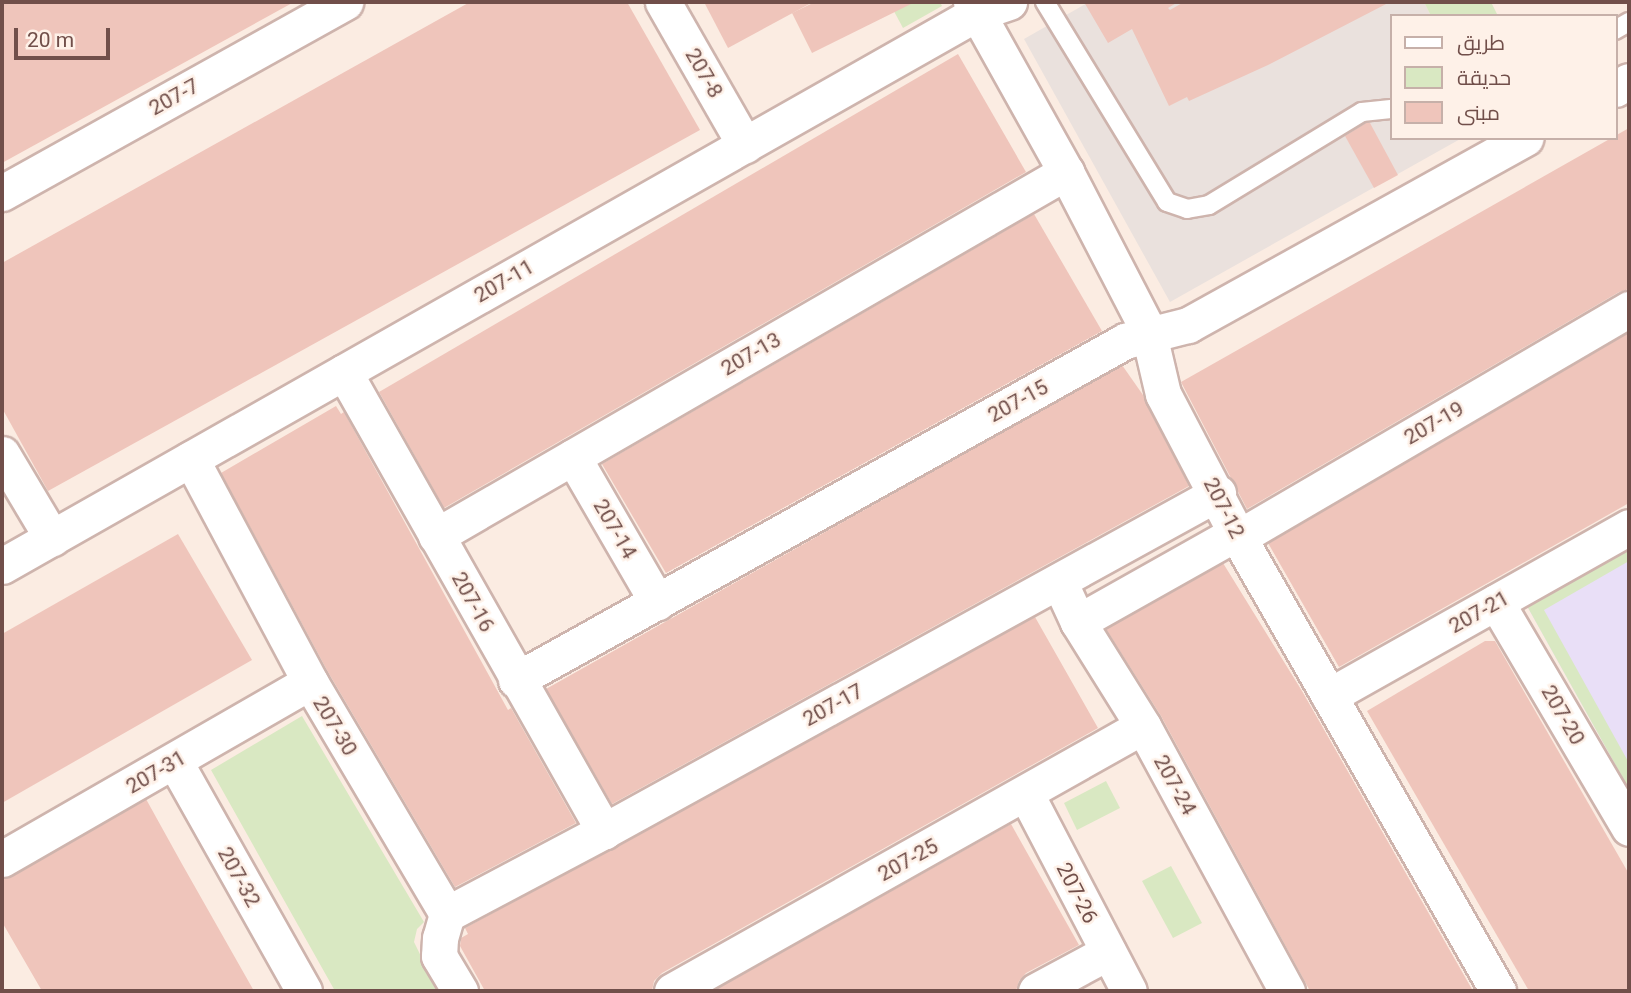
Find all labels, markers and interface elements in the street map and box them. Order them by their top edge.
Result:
scale bar [18,14,114,58]
legend [1390,14,1617,140]
text: 20 m [27,28,74,52]
text: طريق [1457,31,1505,55]
street label: 207-8 [680,44,728,102]
text: حديقة [1457,66,1511,90]
street label: 207-7 [145,73,203,121]
text: مبنى [1457,101,1500,125]
street label: 207-11 [470,254,538,308]
street label: 207-13 [717,327,785,381]
street label: 207-15 [984,374,1052,428]
street label: 207-19 [1400,396,1468,450]
street label: 207-12 [1198,473,1250,543]
street label: 207-14 [588,495,642,563]
street label: 207-16 [446,568,500,636]
street label: 207-21 [1445,585,1513,639]
street label: 207-17 [799,678,867,732]
street label: 207-20 [1536,681,1590,749]
street label: 207-30 [308,692,362,760]
street label: 207-31 [122,745,190,799]
street label: 207-24 [1148,751,1202,819]
street label: 207-25 [874,833,942,887]
street label: 207-32 [212,843,266,911]
street label: 207-26 [1051,858,1103,928]

